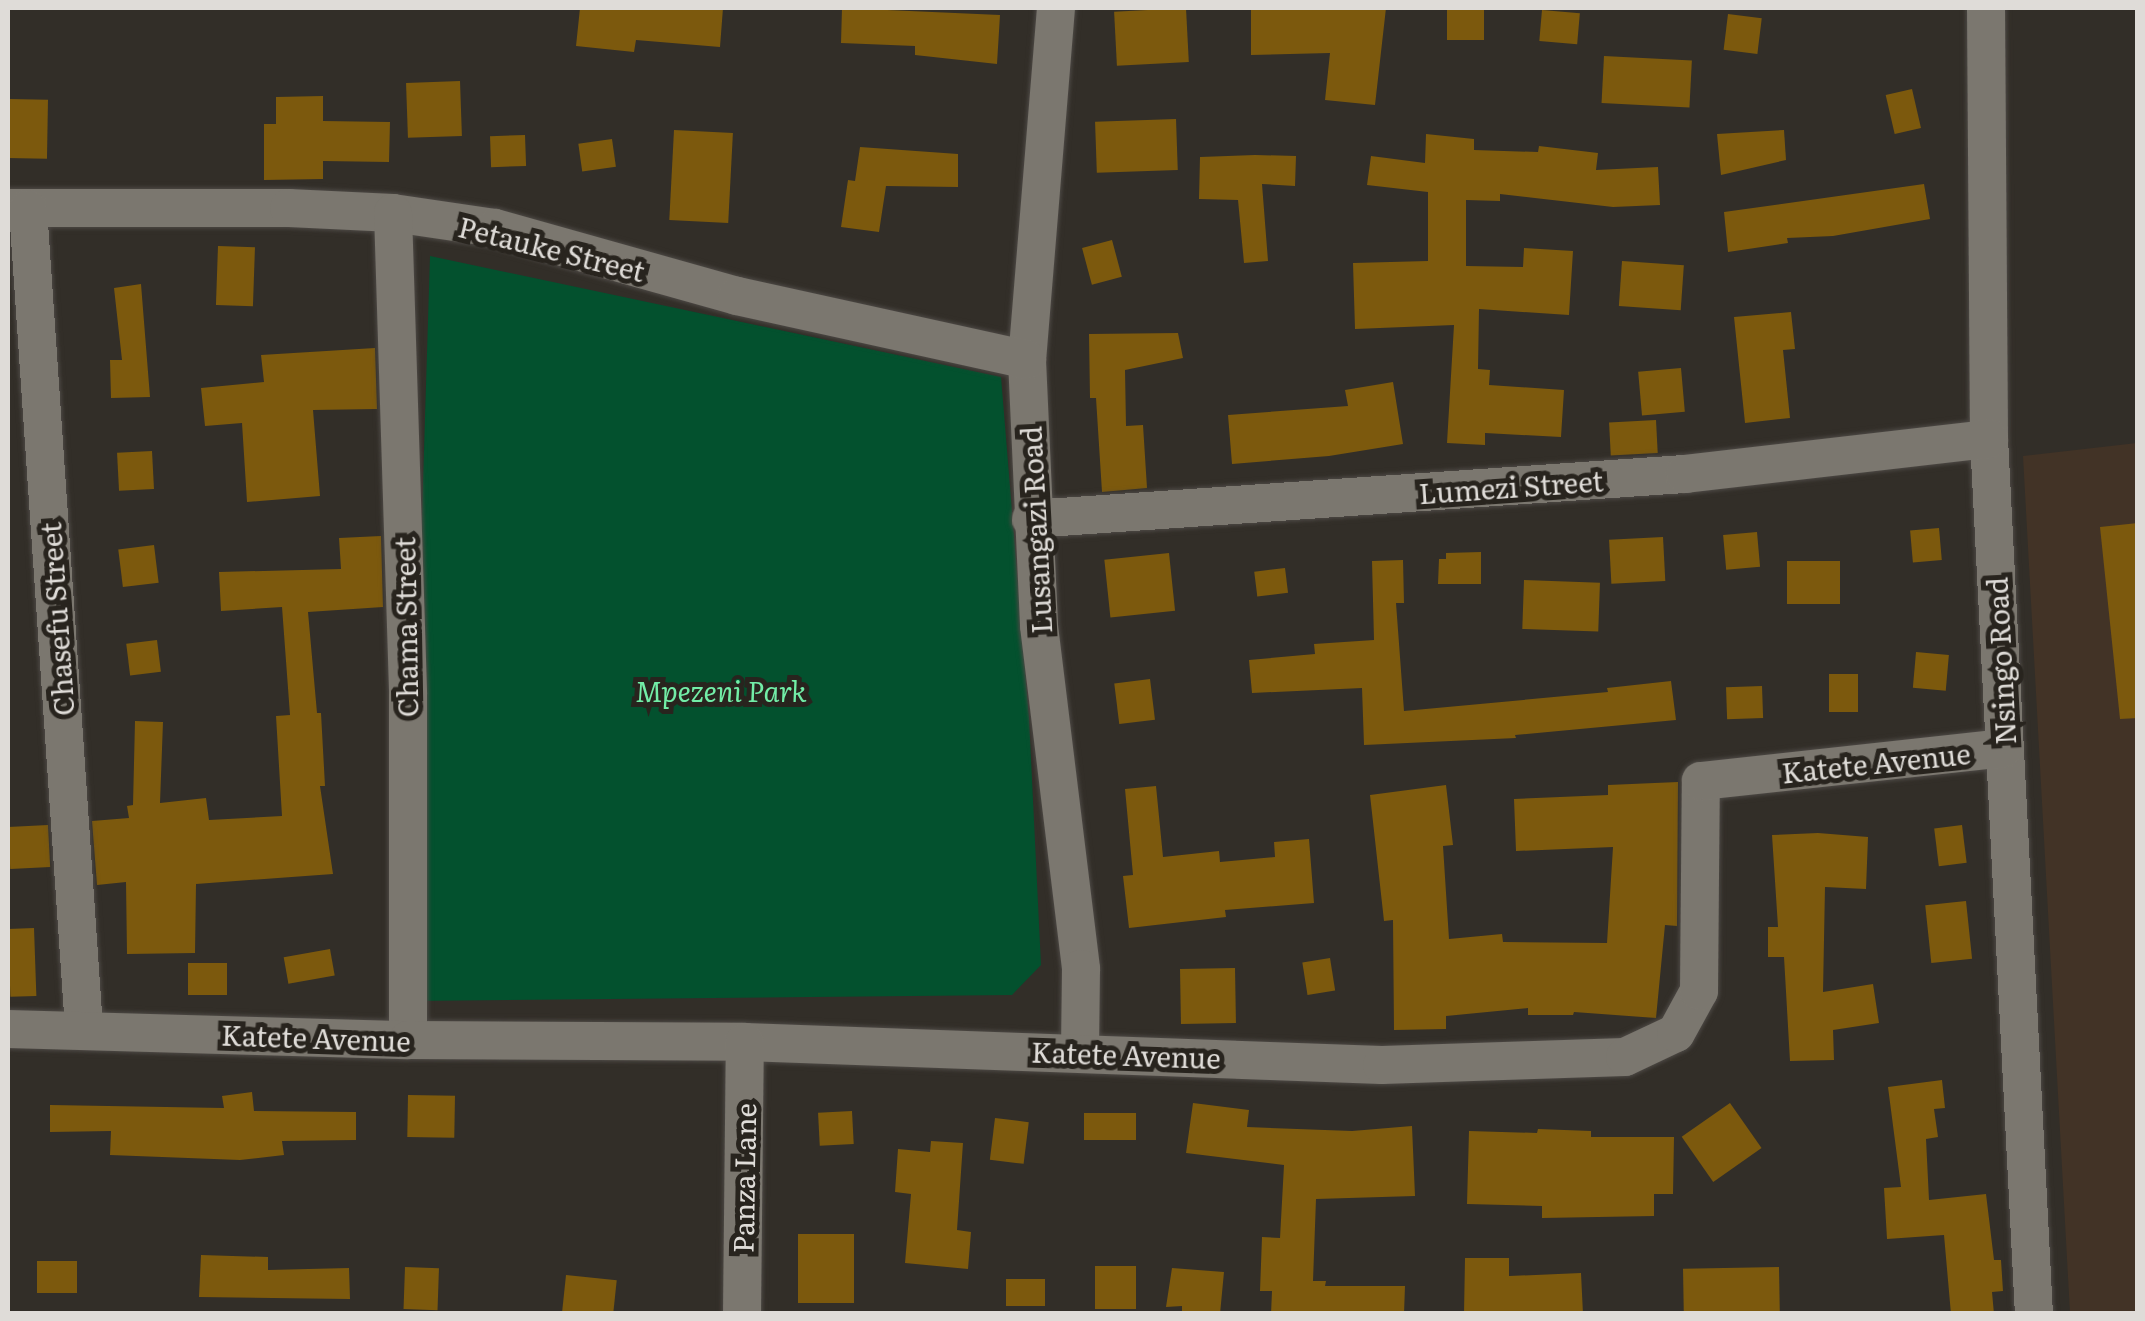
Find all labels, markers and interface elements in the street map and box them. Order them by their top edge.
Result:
street label: Petauke Street [455,209,649,287]
street label: Lusangazi Road [1013,425,1057,635]
street label: Lumezi Street [1418,463,1604,509]
street label: Chasefu Street [32,521,80,717]
street label: Chama Street [387,536,423,718]
street label: Nsingo Road [1979,576,2021,746]
park label: Mpezeni Park [635,673,807,707]
street label: Katete Avenue [1780,735,1972,789]
street label: Katete Avenue [221,1017,411,1057]
street label: Katete Avenue [1031,1034,1221,1074]
street label: Panza Lane [725,1103,761,1253]

